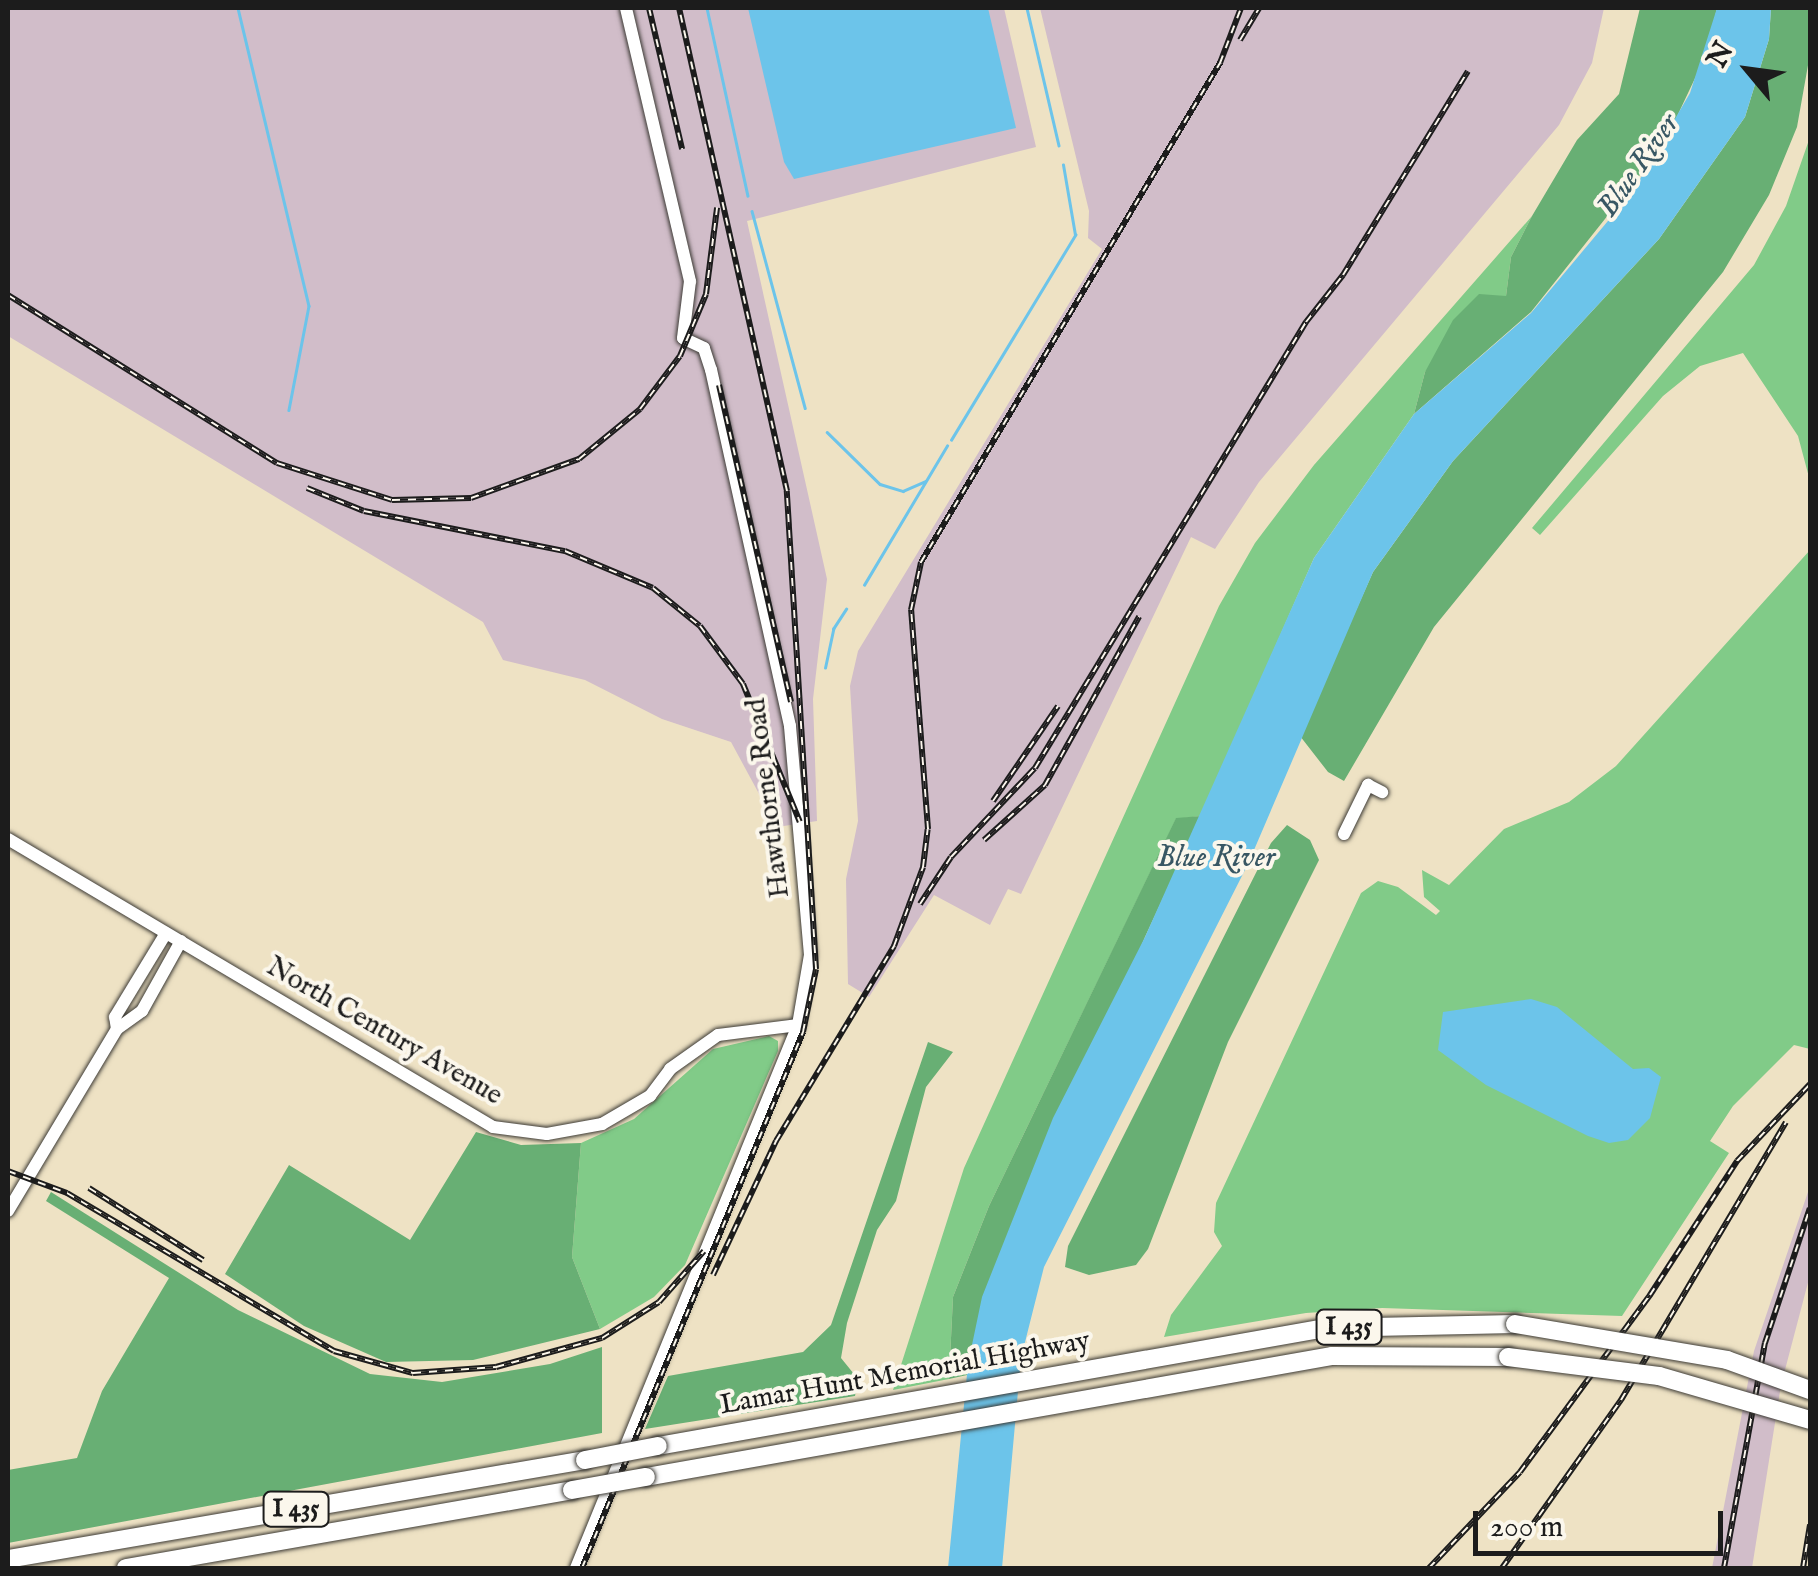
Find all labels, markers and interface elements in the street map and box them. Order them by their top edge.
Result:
north arrow [1698,20,1798,120]
text: N [1700,36,1743,74]
water label: Blue River [1590,107,1688,225]
street label: Hawthorne Road [740,696,798,900]
water label: Blue River [1157,840,1275,876]
street label: North Century Avenue [260,951,508,1113]
road number: I 435 [1314,1307,1384,1347]
street label: Lamar Hunt Memorial Highway [717,1325,1093,1423]
road number: I 435 [261,1489,331,1529]
scale bar [1478,1491,1728,1553]
text: 200 m [1490,1509,1563,1547]

